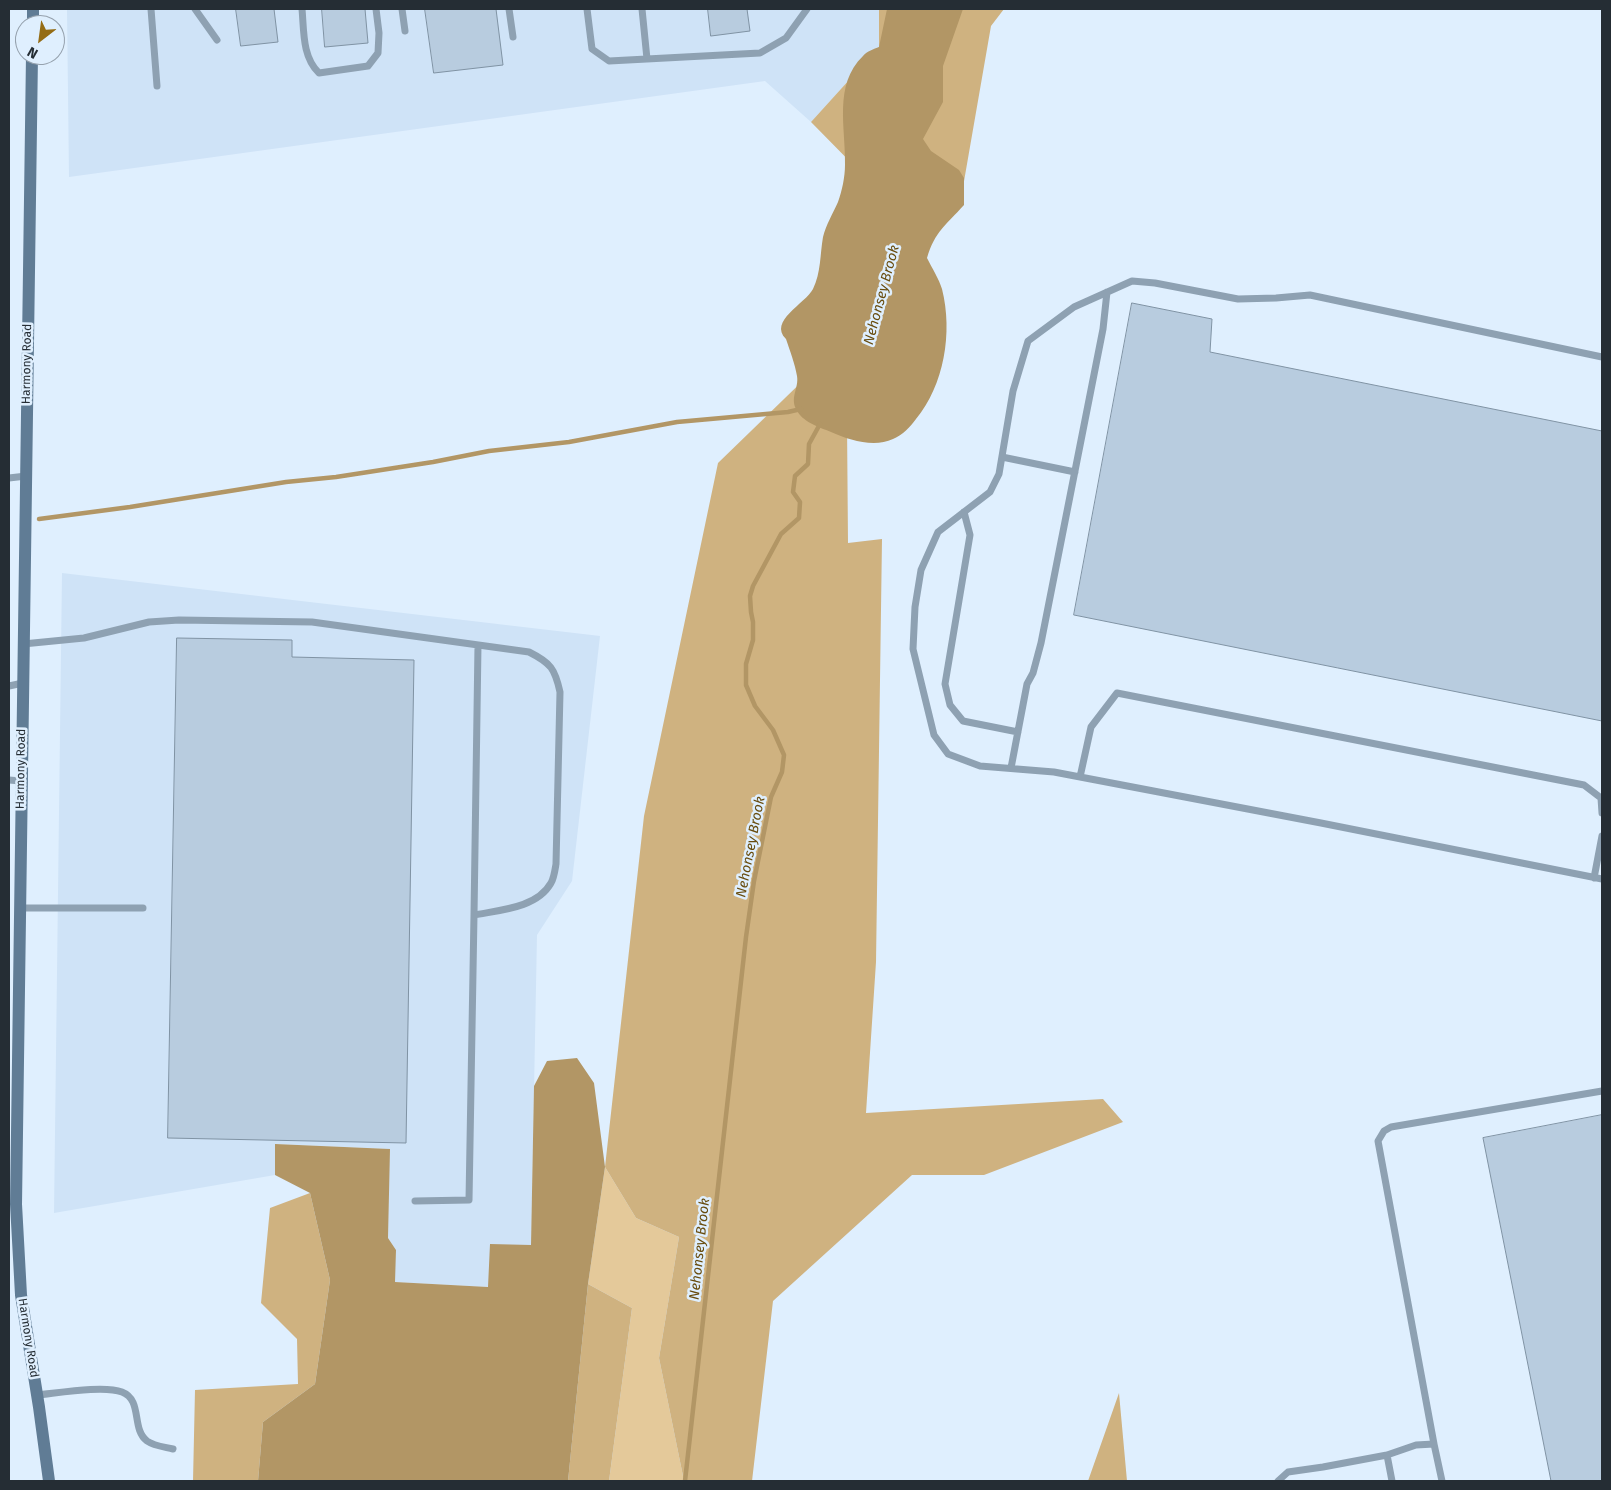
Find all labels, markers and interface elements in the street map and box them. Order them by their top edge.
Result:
north arrow [15,15,65,65]
text: N [24,43,41,62]
water label: Nehonsey Brook [861,243,903,347]
street label: Harmony Road [19,324,35,404]
street label: Harmony Road [13,729,29,809]
water label: Nehonsey Brook [733,795,769,899]
water label: Nehonsey Brook [686,1197,714,1301]
street label: Harmony Road [15,1297,41,1379]

